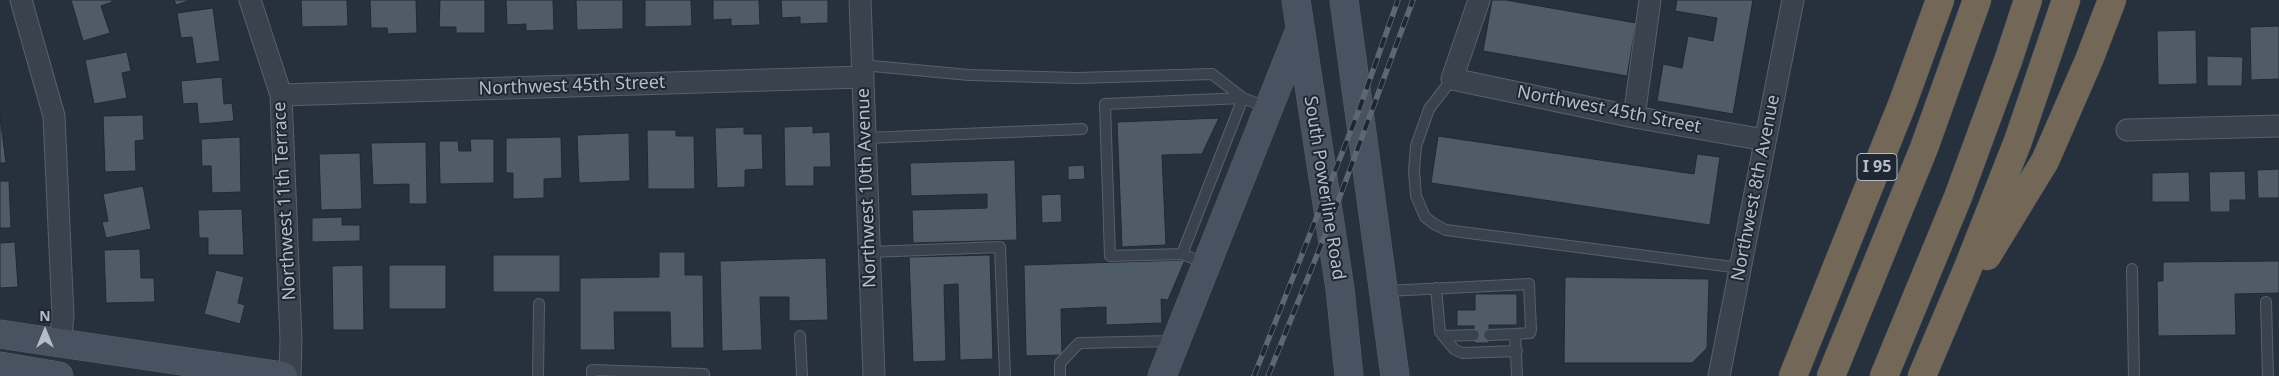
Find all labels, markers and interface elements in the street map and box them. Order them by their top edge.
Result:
street label: Northwest 45th Street [478,72,666,100]
street label: Northwest 45th Street [1515,82,1703,138]
street label: Northwest 10th Avenue [853,88,881,288]
street label: Northwest 8th Avenue [1727,93,1785,283]
street label: South Powerline Road [1299,95,1349,281]
street label: Northwest 11th Terrace [269,101,301,301]
road number: I 95 [1857,154,1897,180]
north arrow [20,306,70,356]
text: N [39,306,51,325]

